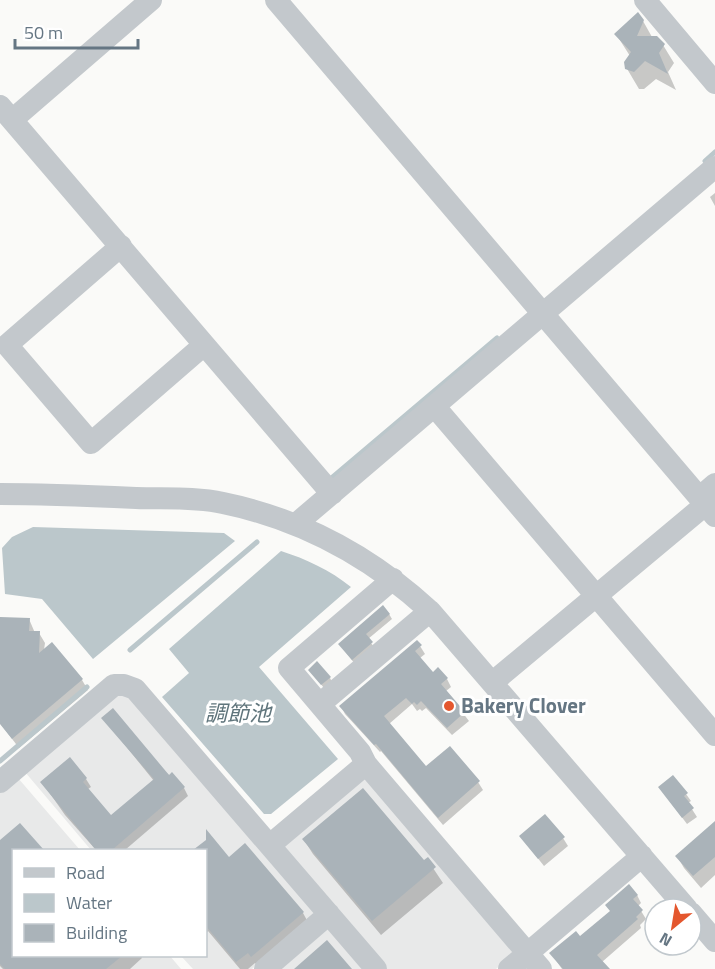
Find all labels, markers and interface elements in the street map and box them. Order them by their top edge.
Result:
scale bar [15,12,138,50]
text: 50 m [24,19,63,46]
place label: Bakery Clover [461,689,586,721]
water label: 調節池 [205,696,273,730]
marker: Bakery Clover [442,699,456,713]
legend [12,849,207,957]
text: Road [66,859,105,886]
text: Water [66,889,112,916]
north arrow [643,897,703,957]
text: Building [66,919,127,946]
text: N [655,927,676,953]

